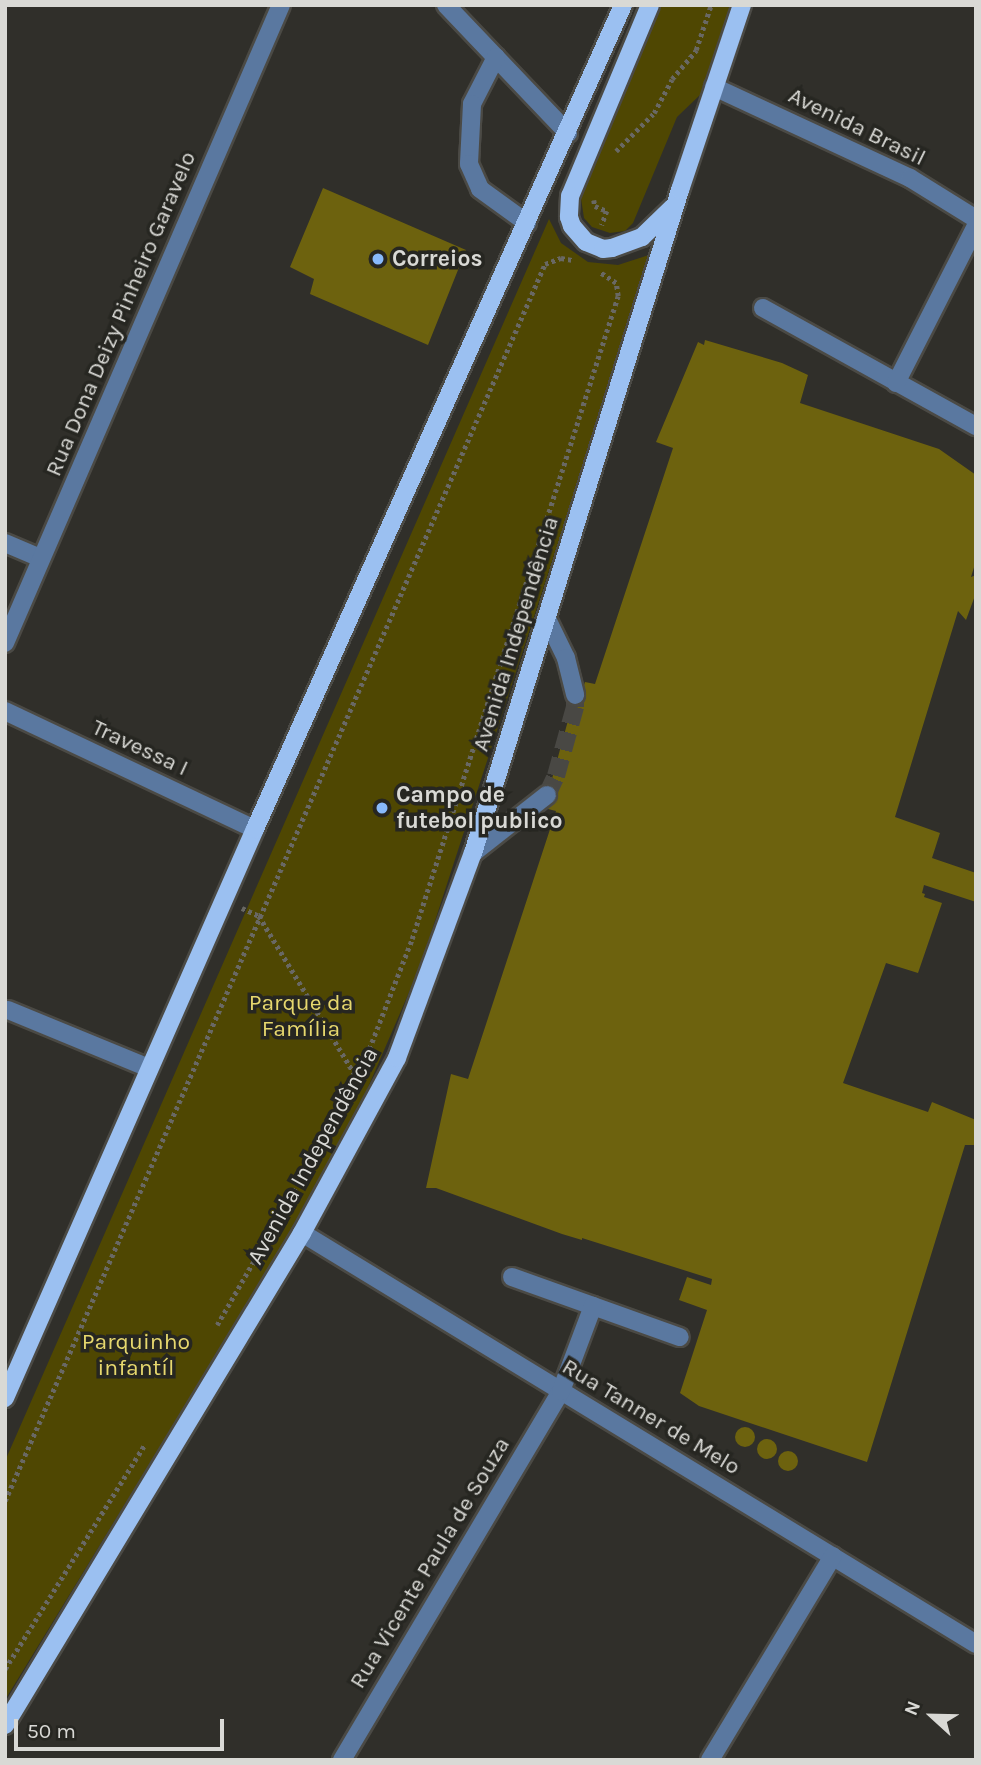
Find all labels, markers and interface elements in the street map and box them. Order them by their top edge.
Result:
street label: Avenida Brasil [784,82,930,172]
street label: Rua Dona Deizy Pinheiro Garavelo [40,148,202,480]
place label: Correios [392,245,483,273]
marker: Correios [370,251,386,267]
street label: Avenida Independência [467,513,565,755]
street label: Travessa I [88,714,192,782]
place label: Campo de futebol publico [396,781,562,835]
marker: Campo de futebol publico [374,800,390,816]
park label: Parque da Família [249,989,353,1043]
street label: Avenida Independência [242,1043,384,1269]
park label: Parquinho infantíl [82,1328,190,1382]
street label: Rua Tanner de Melo [557,1353,745,1481]
street label: Rua Vicente Paula de Souza [344,1432,516,1694]
north arrow [897,1681,967,1751]
text: N [900,1698,925,1719]
scale bar [18,1706,228,1750]
text: 50 m [27,1719,76,1743]

